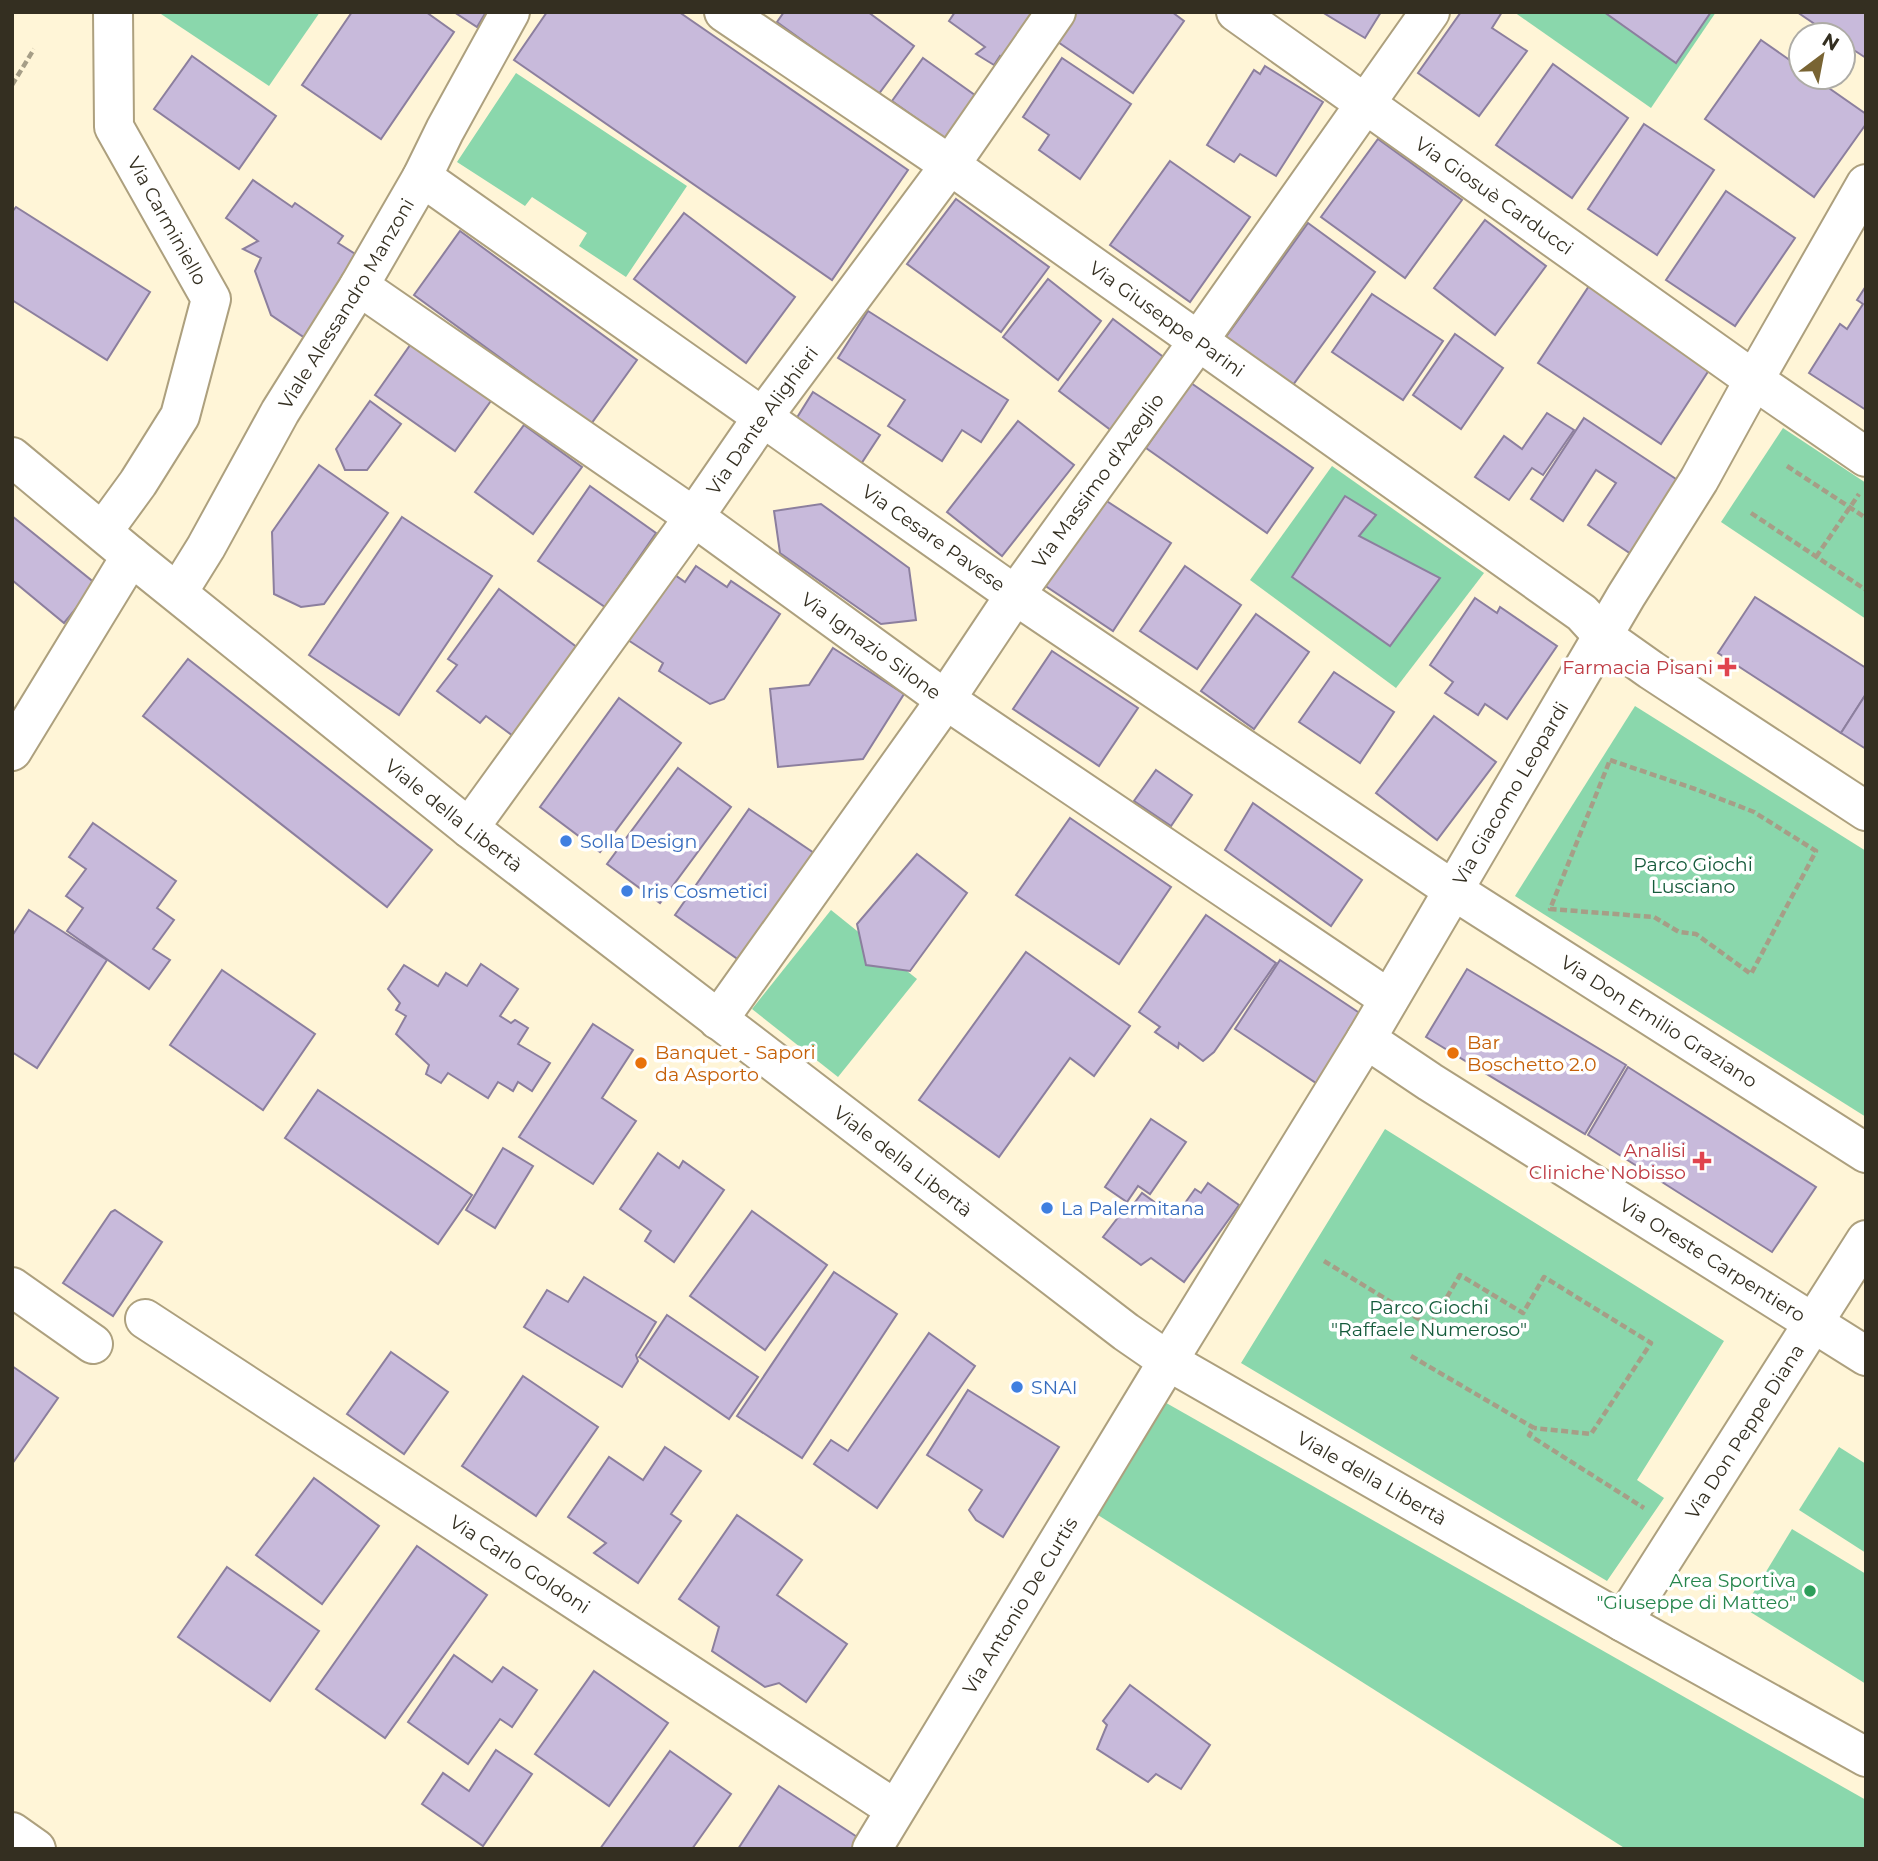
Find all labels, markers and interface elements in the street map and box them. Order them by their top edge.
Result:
north arrow [1787,21,1857,91]
text: N [1818,28,1843,56]
street label: Via Giosuè Carducci [1411,132,1578,260]
street label: Via Carminiello [122,153,212,289]
street label: Viale Alessandro Manzoni [273,194,419,413]
street label: Via Giuseppe Parini [1085,256,1249,382]
street label: Via Dante Alighieri [701,342,823,499]
street label: Via Massimo d'Azeglio [1027,388,1169,572]
street label: Via Cesare Pavese [858,479,1010,596]
street label: Via Ignazio Silone [797,587,946,704]
place label: Farmacia Pisani [1562,656,1713,679]
marker: Farmacia Pisani [1719,659,1735,675]
street label: Via Giacomo Leopardi [1448,697,1573,889]
street label: Viale della Libertà [381,754,527,877]
place label: Solla Design [580,830,697,853]
marker: Solla Design [558,833,574,849]
park label: Parco Giochi Lusciano [1633,853,1753,898]
place label: Iris Cosmetici [641,880,768,903]
marker: Iris Cosmetici [619,883,635,899]
street label: Via Don Emilio Graziano [1557,950,1762,1092]
place label: Bar Boschetto 2.0 [1467,1031,1596,1076]
place label: Banquet - Sapori da Asporto [655,1041,816,1086]
marker: Bar Boschetto 2.0 [1445,1045,1461,1061]
marker: Banquet - Sapori da Asporto [633,1055,649,1071]
street label: Viale della Libertà [829,1101,977,1222]
place label: Analisi Cliniche Nobisso [1529,1139,1686,1184]
marker: Analisi Cliniche Nobisso [1692,1151,1712,1171]
street label: Via Oreste Carpentiero [1616,1193,1810,1327]
place label: La Palermitana [1061,1197,1205,1220]
marker: La Palermitana [1039,1200,1055,1216]
park label: Parco Giochi "Raffaele Numeroso" [1331,1296,1527,1341]
street label: Via Don Peppe Diana [1680,1339,1808,1523]
place label: SNAI [1031,1376,1078,1399]
marker: SNAI [1009,1379,1025,1395]
street label: Viale della Libertà [1293,1426,1451,1530]
street label: Via Carlo Goldoni [446,1510,595,1618]
street label: Via Antonio De Curtis [957,1513,1082,1698]
place label: Area Sportiva "Giuseppe di Matteo" [1596,1569,1796,1614]
marker: Area Sportiva "Giuseppe di Matteo" [1802,1583,1818,1599]

